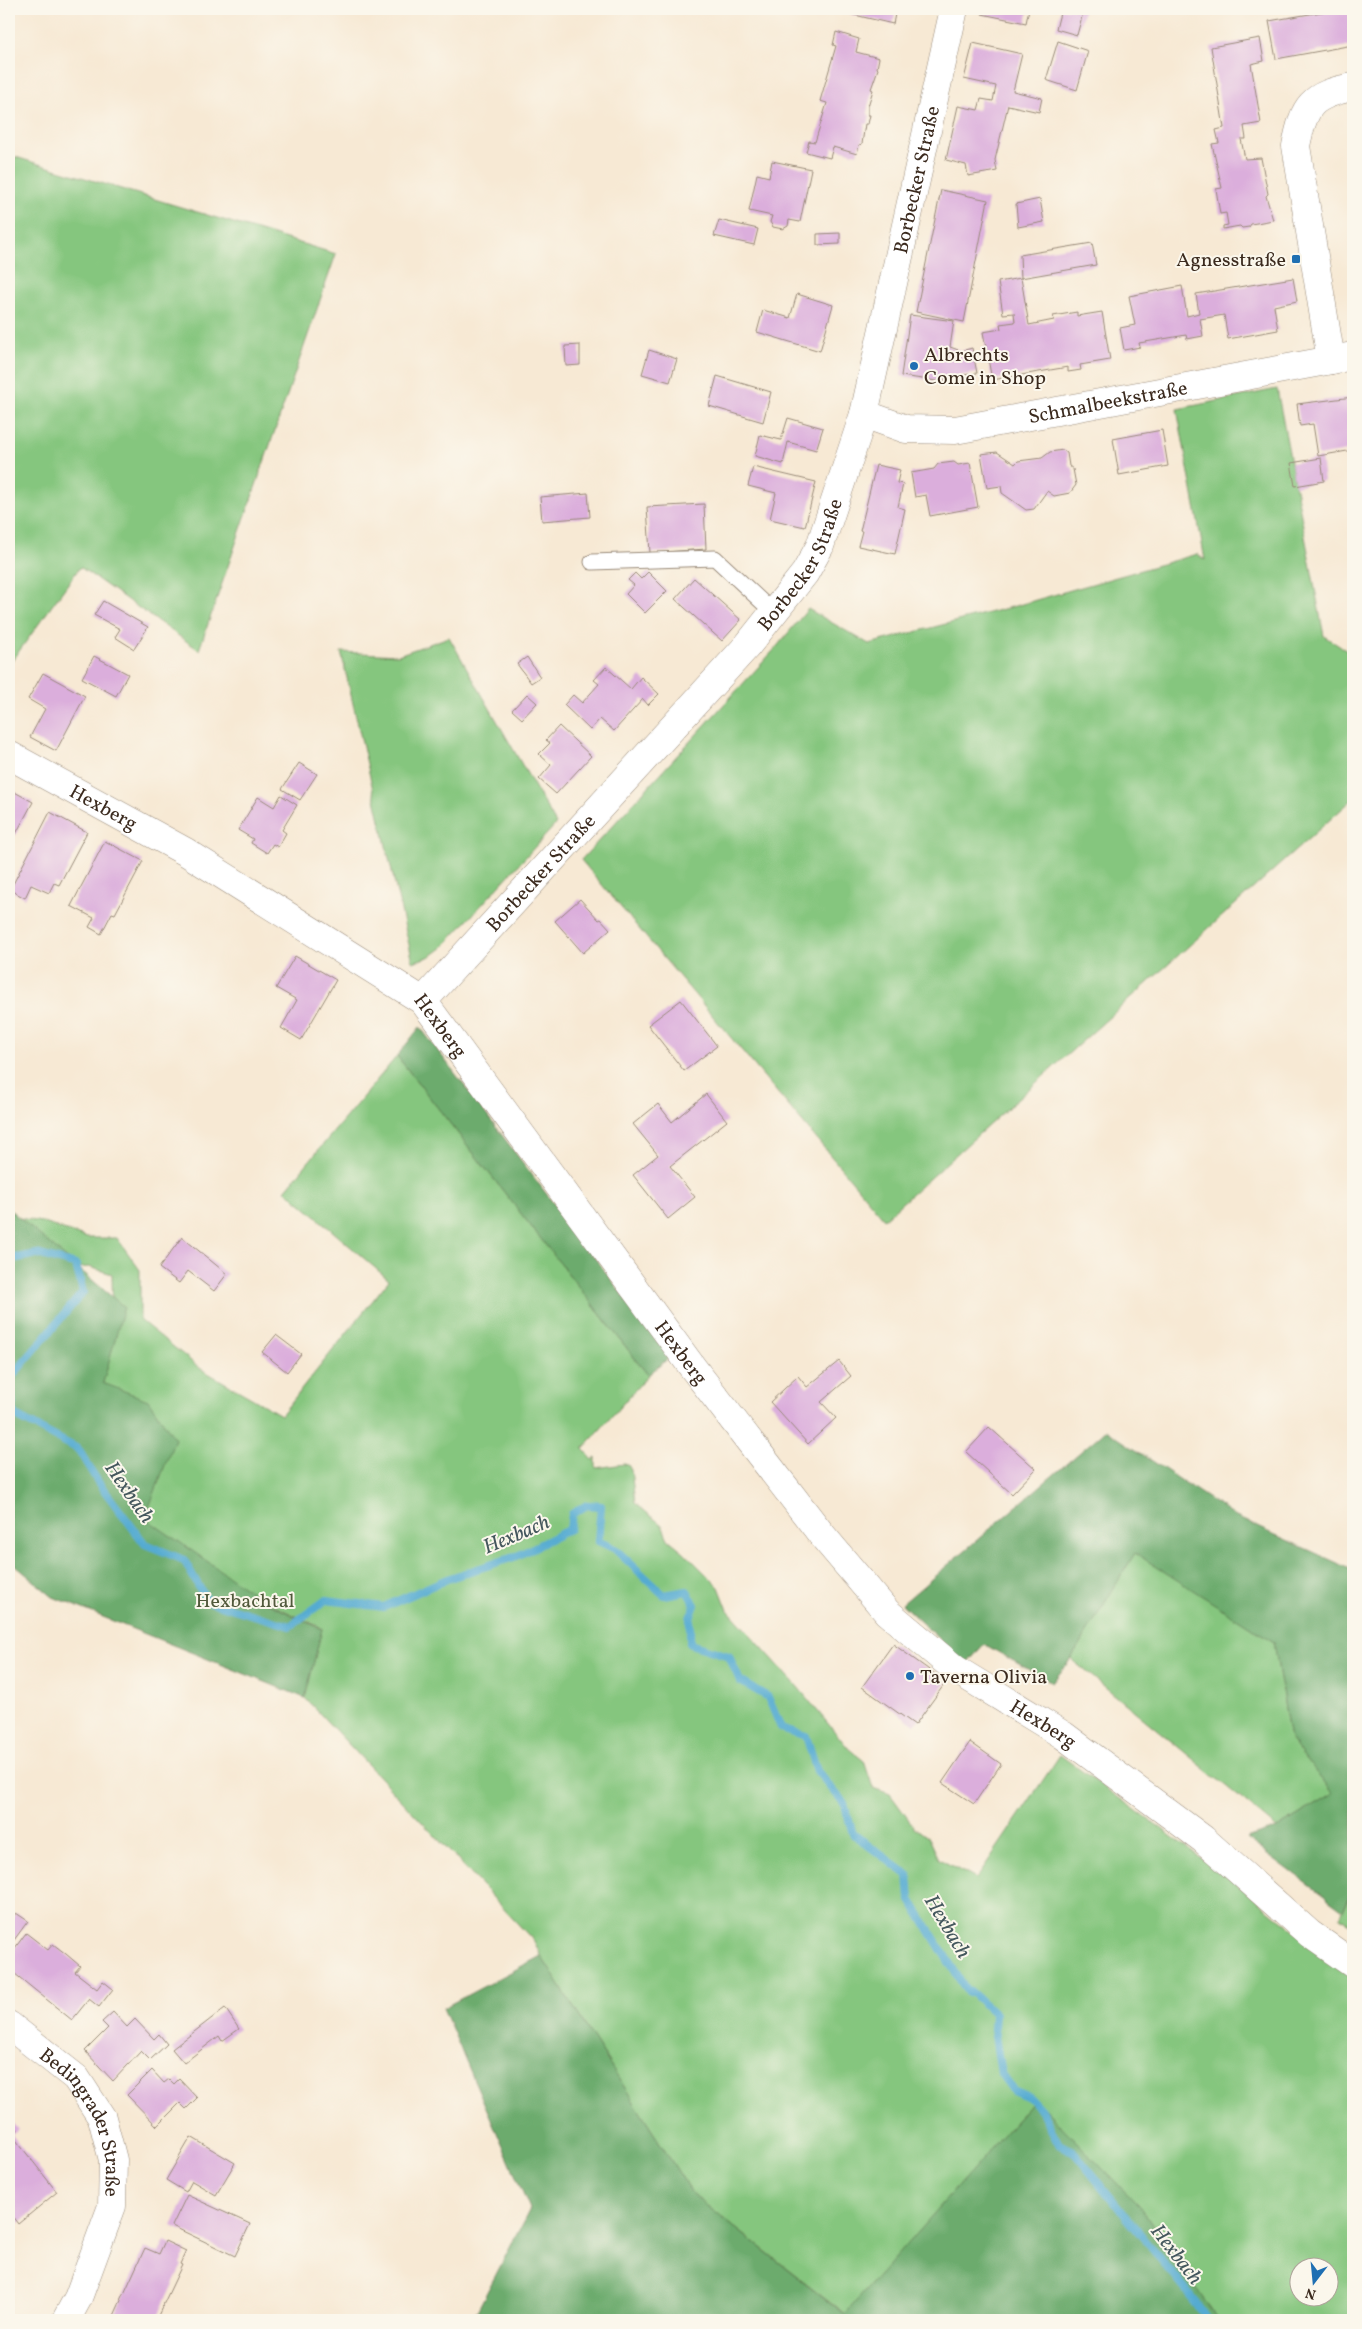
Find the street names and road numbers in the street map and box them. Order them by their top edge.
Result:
street label: Borbecker Straße [888,103,948,257]
street label: Schmalbeekstraße [1026,375,1190,432]
street label: Borbecker Straße [752,495,851,638]
street label: Hexberg [64,779,142,839]
street label: Borbecker Straße [481,809,603,939]
street label: Hexberg [406,988,473,1065]
street label: Hexberg [647,1315,713,1392]
street label: Hexberg [1004,1694,1082,1757]
street label: Bedingrader Straße [32,2042,125,2197]

